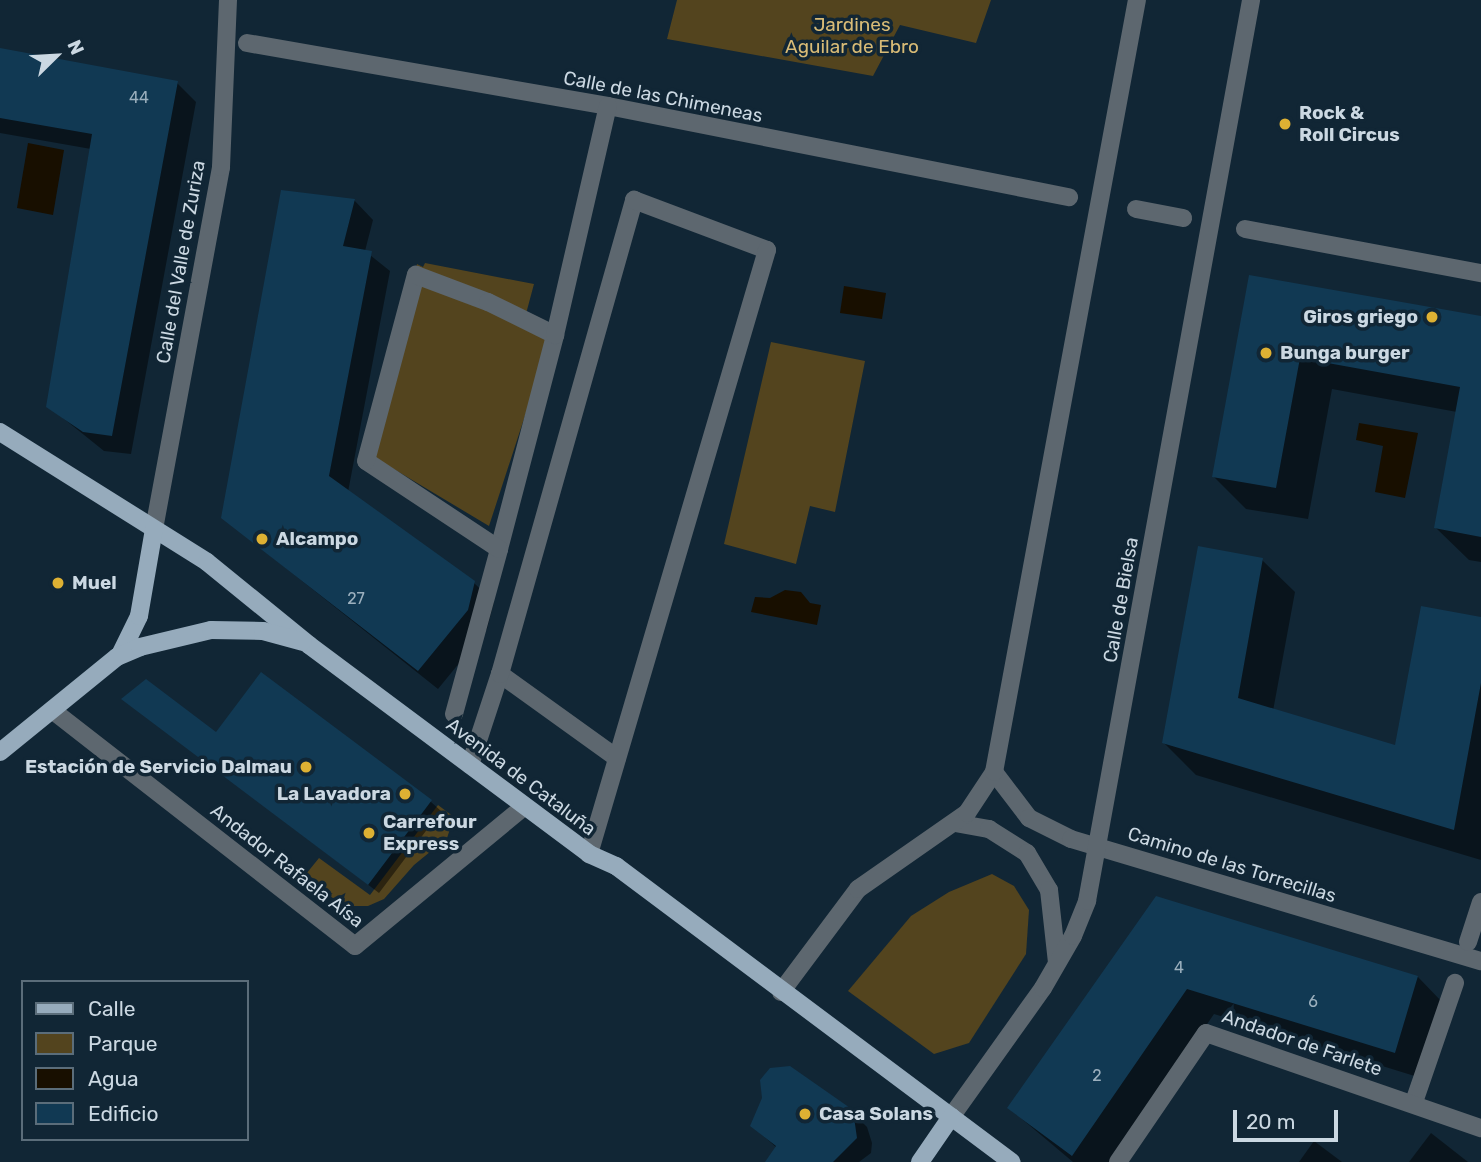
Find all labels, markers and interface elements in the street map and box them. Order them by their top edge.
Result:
park label: Jardines Aguilar de Ebro [785,14,919,58]
north arrow [21,21,91,91]
text: N [62,36,89,58]
street label: Calle de las Chimeneas [561,66,765,128]
house number: 44 [129,88,149,108]
place label: Rock & Roll Circus [1299,102,1400,146]
marker: Rock & Roll Circus [1277,116,1293,132]
street label: Calle del Valle de Zuriza [152,158,210,366]
place label: Giros griego [1303,306,1418,328]
marker: Giros griego [1424,309,1440,325]
place label: Bunga burger [1280,342,1410,364]
marker: Bunga burger [1258,345,1274,361]
place label: Alcampo [276,528,358,550]
marker: Alcampo [254,531,270,547]
street label: Calle de Bielsa [1099,535,1143,665]
place label: Muel [72,572,117,594]
marker: Muel [50,575,66,591]
house number: 27 [347,589,365,609]
street label: Avenida de Cataluña [442,713,600,841]
place label: Estación de Servicio Dalmau [25,756,292,778]
marker: Estación de Servicio Dalmau [298,759,314,775]
place label: La Lavadora [277,783,391,805]
marker: La Lavadora [397,786,413,802]
street label: Andador Rafaela Aísa [206,799,368,933]
place label: Carrefour Express [383,811,477,855]
street label: Camino de las Torrecillas [1125,822,1339,908]
marker: Carrefour Express [361,825,377,841]
house number: 4 [1174,958,1184,978]
legend [21,980,248,1141]
house number: 6 [1308,992,1318,1012]
text: Calle [88,996,136,1021]
street label: Andador de Farlete [1219,1005,1385,1081]
text: Parque [88,1031,158,1056]
text: Agua [88,1066,139,1091]
house number: 2 [1092,1066,1102,1086]
scale bar [1236,1096,1341,1140]
text: Edificio [88,1101,158,1126]
place label: Casa Solans [819,1103,933,1125]
marker: Casa Solans [797,1106,813,1122]
text: 20 m [1246,1109,1295,1134]

